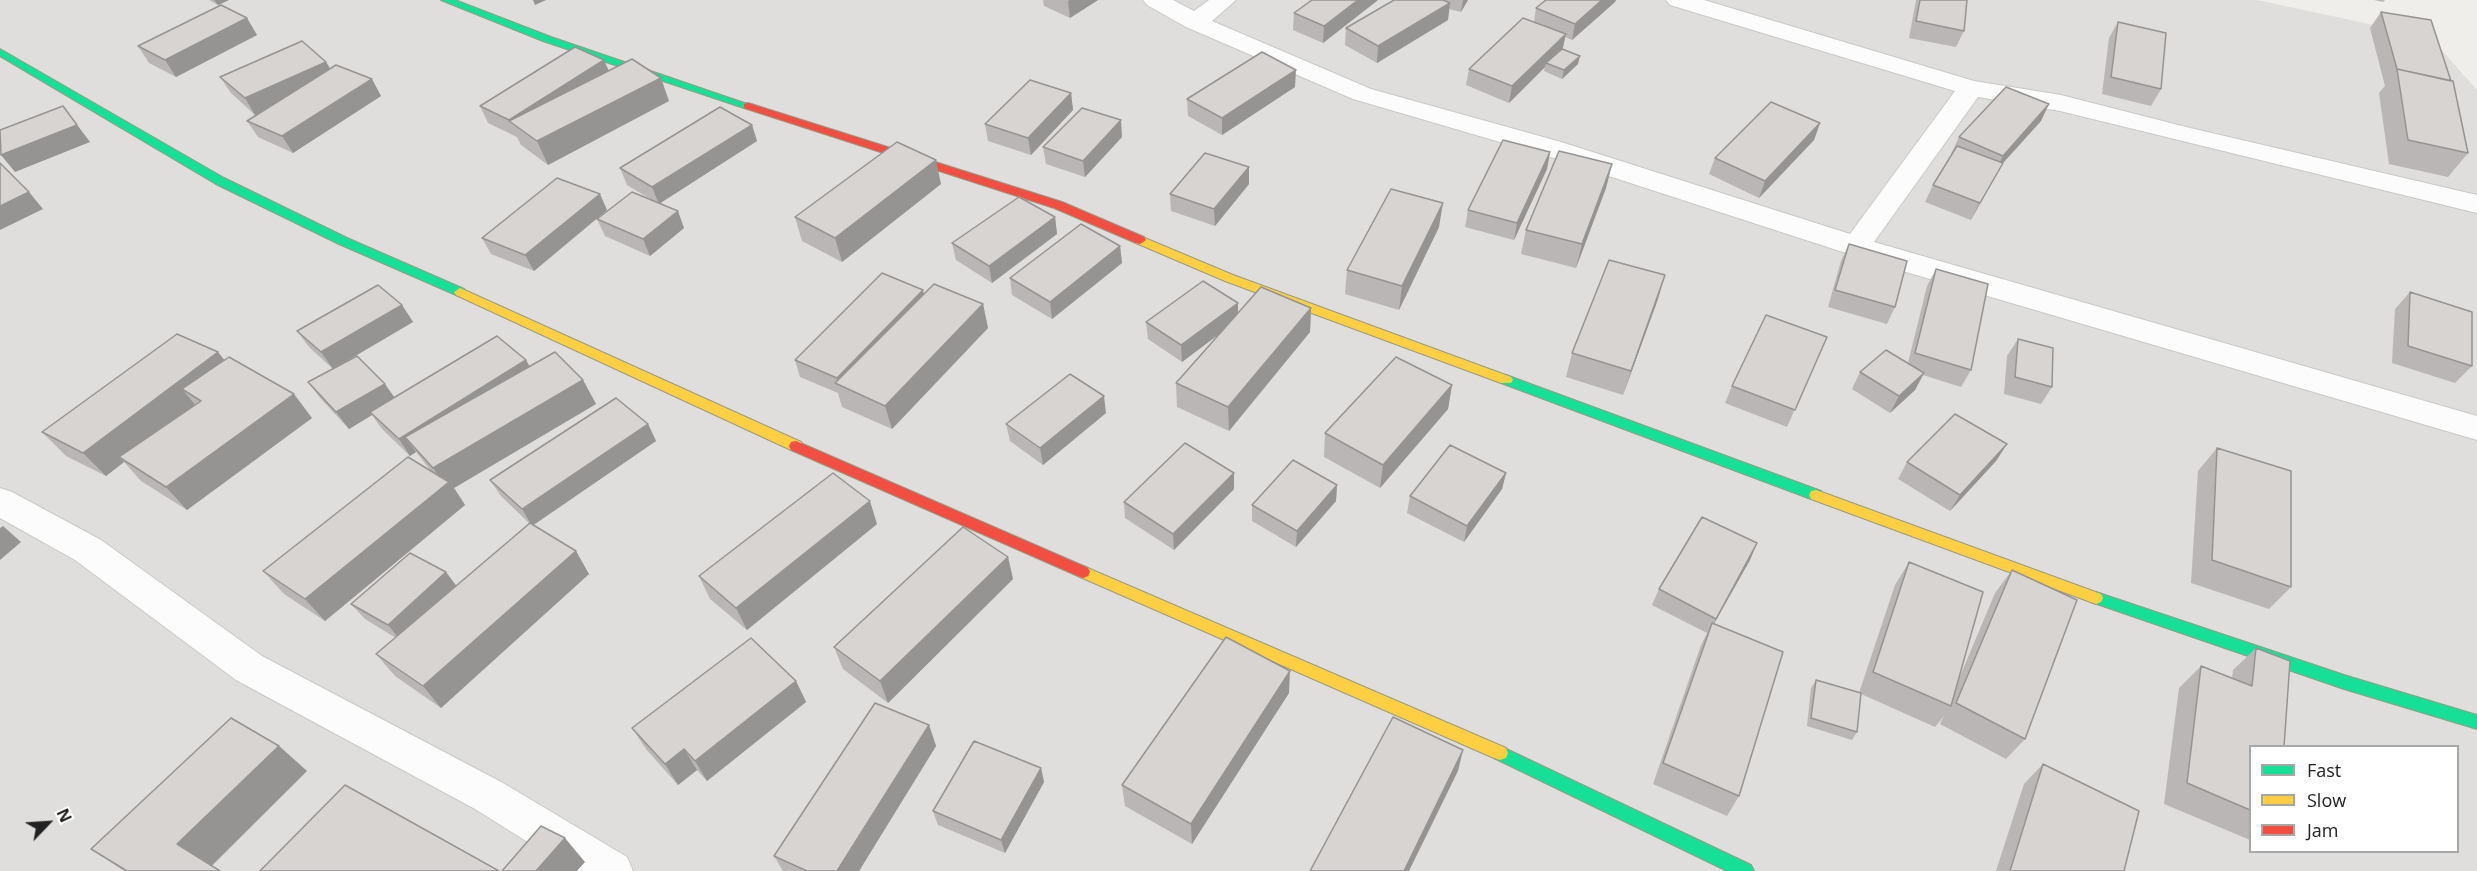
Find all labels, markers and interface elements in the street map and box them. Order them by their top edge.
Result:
legend [2249,745,2459,853]
text: Fast [2307,758,2341,782]
text: Slow [2307,788,2346,812]
north arrow [18,793,78,853]
text: N [52,805,77,826]
text: Jam [2307,818,2339,842]

